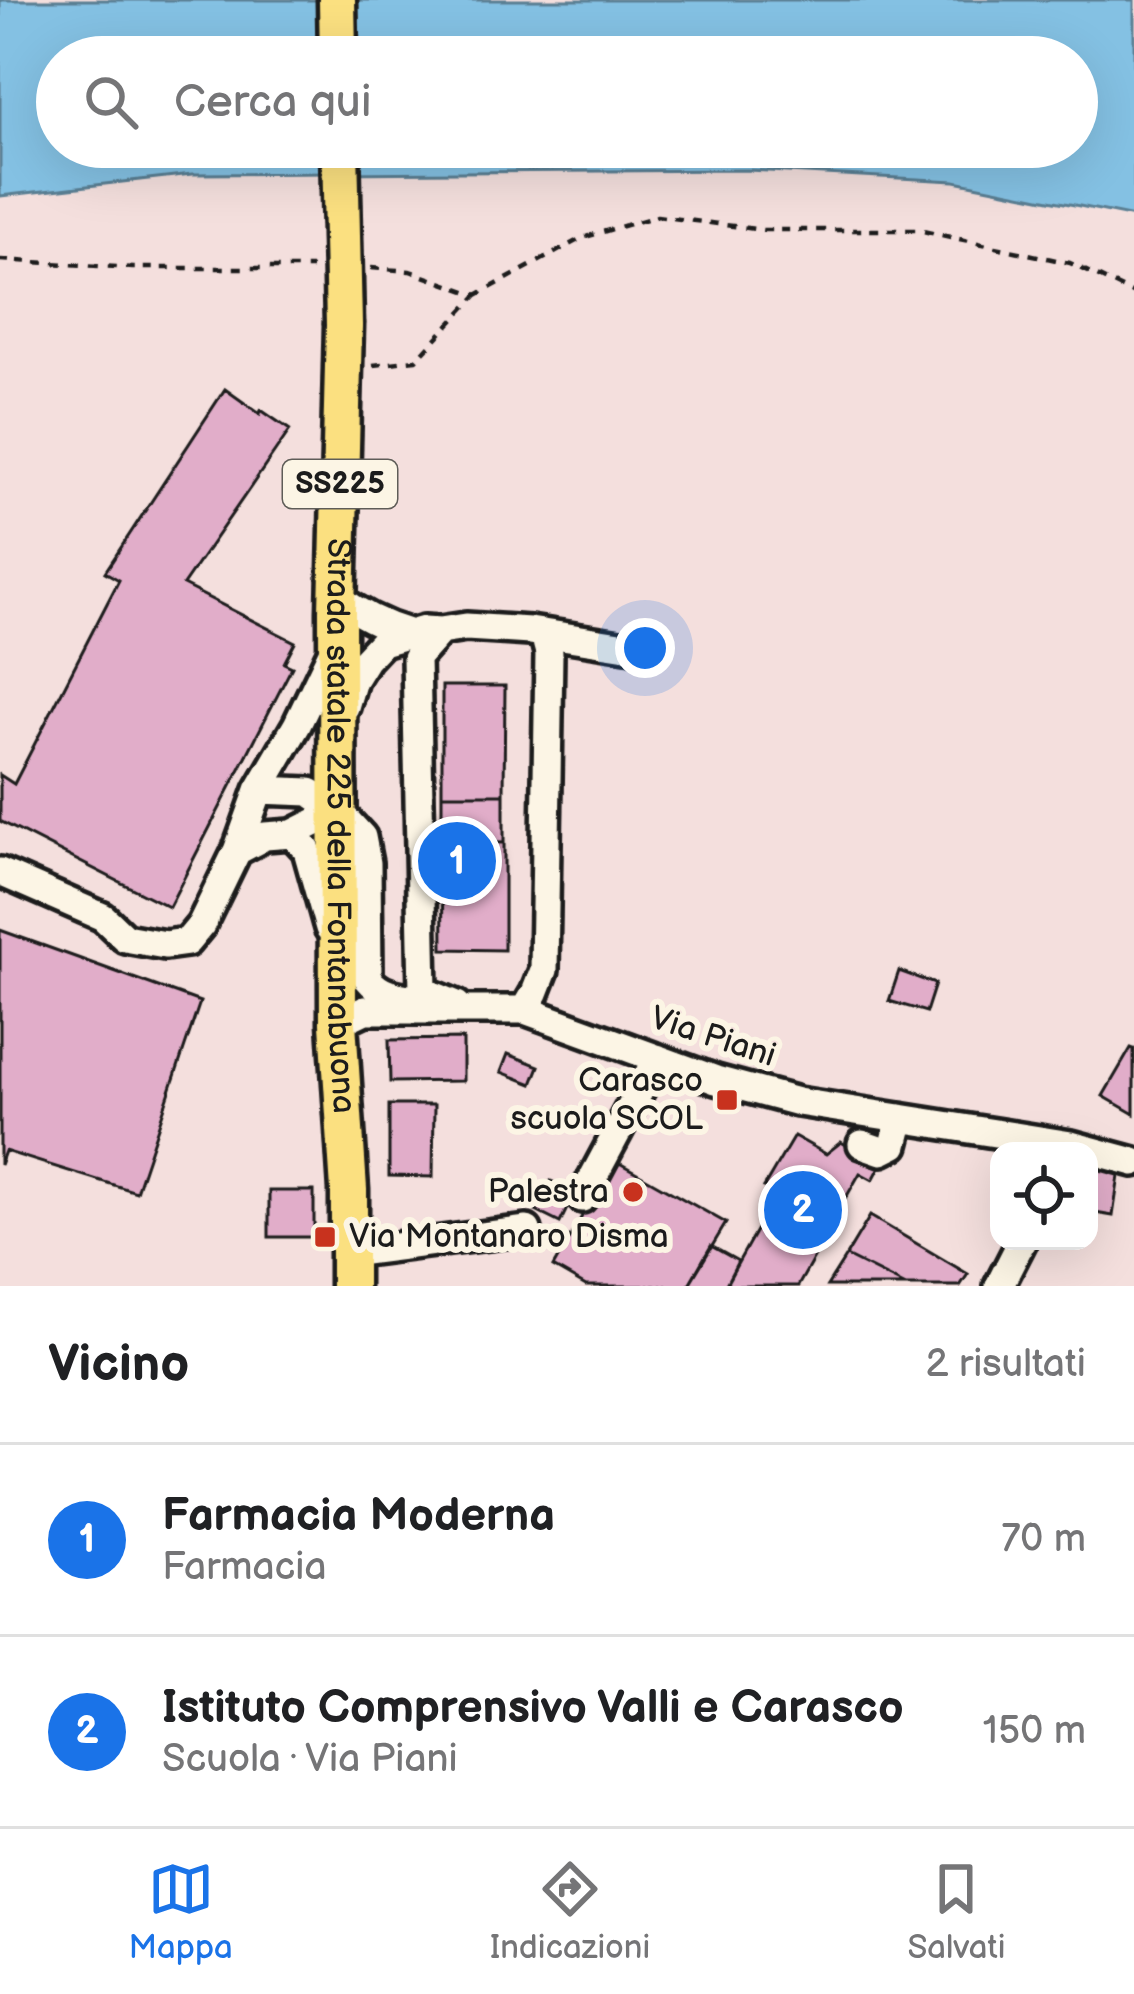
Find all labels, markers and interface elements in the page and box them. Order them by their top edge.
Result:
search box [36,36,1098,168]
icon: search [78,69,144,135]
text: Cerca qui [174,75,371,130]
road number: SS225 [283,460,397,508]
street label: Strada statale 225 della Fontanabuona [317,538,364,1115]
your location [615,618,675,678]
pin: 1 [418,816,496,906]
street label: Via Piani [645,998,781,1076]
place label: Carasco scuola SCOL [510,1061,703,1139]
marker: Carasco scuola SCOL [714,1087,740,1113]
map controls [990,1142,1098,1250]
button: locate [990,1142,1098,1250]
pin: 2 [764,1165,842,1255]
place label: Palestra [488,1172,609,1212]
marker: Palestra [620,1179,646,1205]
place label: Via Montanaro Disma [349,1217,669,1257]
marker: Via Montanaro Disma [312,1224,338,1250]
text: Vicino [48,1334,189,1395]
text: 2 risultati [926,1341,1086,1388]
text: Farmacia Moderna [162,1489,555,1544]
text: 1 [79,1516,95,1563]
text: 70 m [1001,1516,1086,1563]
text: Farmacia [162,1544,327,1591]
text: Istituto Comprensivo Valli e Carasco [162,1681,904,1736]
text: 2 [75,1708,99,1755]
text: 150 m [983,1708,1086,1755]
text: Scuola · Via Piani [162,1736,458,1783]
tab: Mappa [129,1856,233,1968]
tab: Indicazioni [490,1856,650,1968]
tab: Salvati [907,1856,1005,1968]

